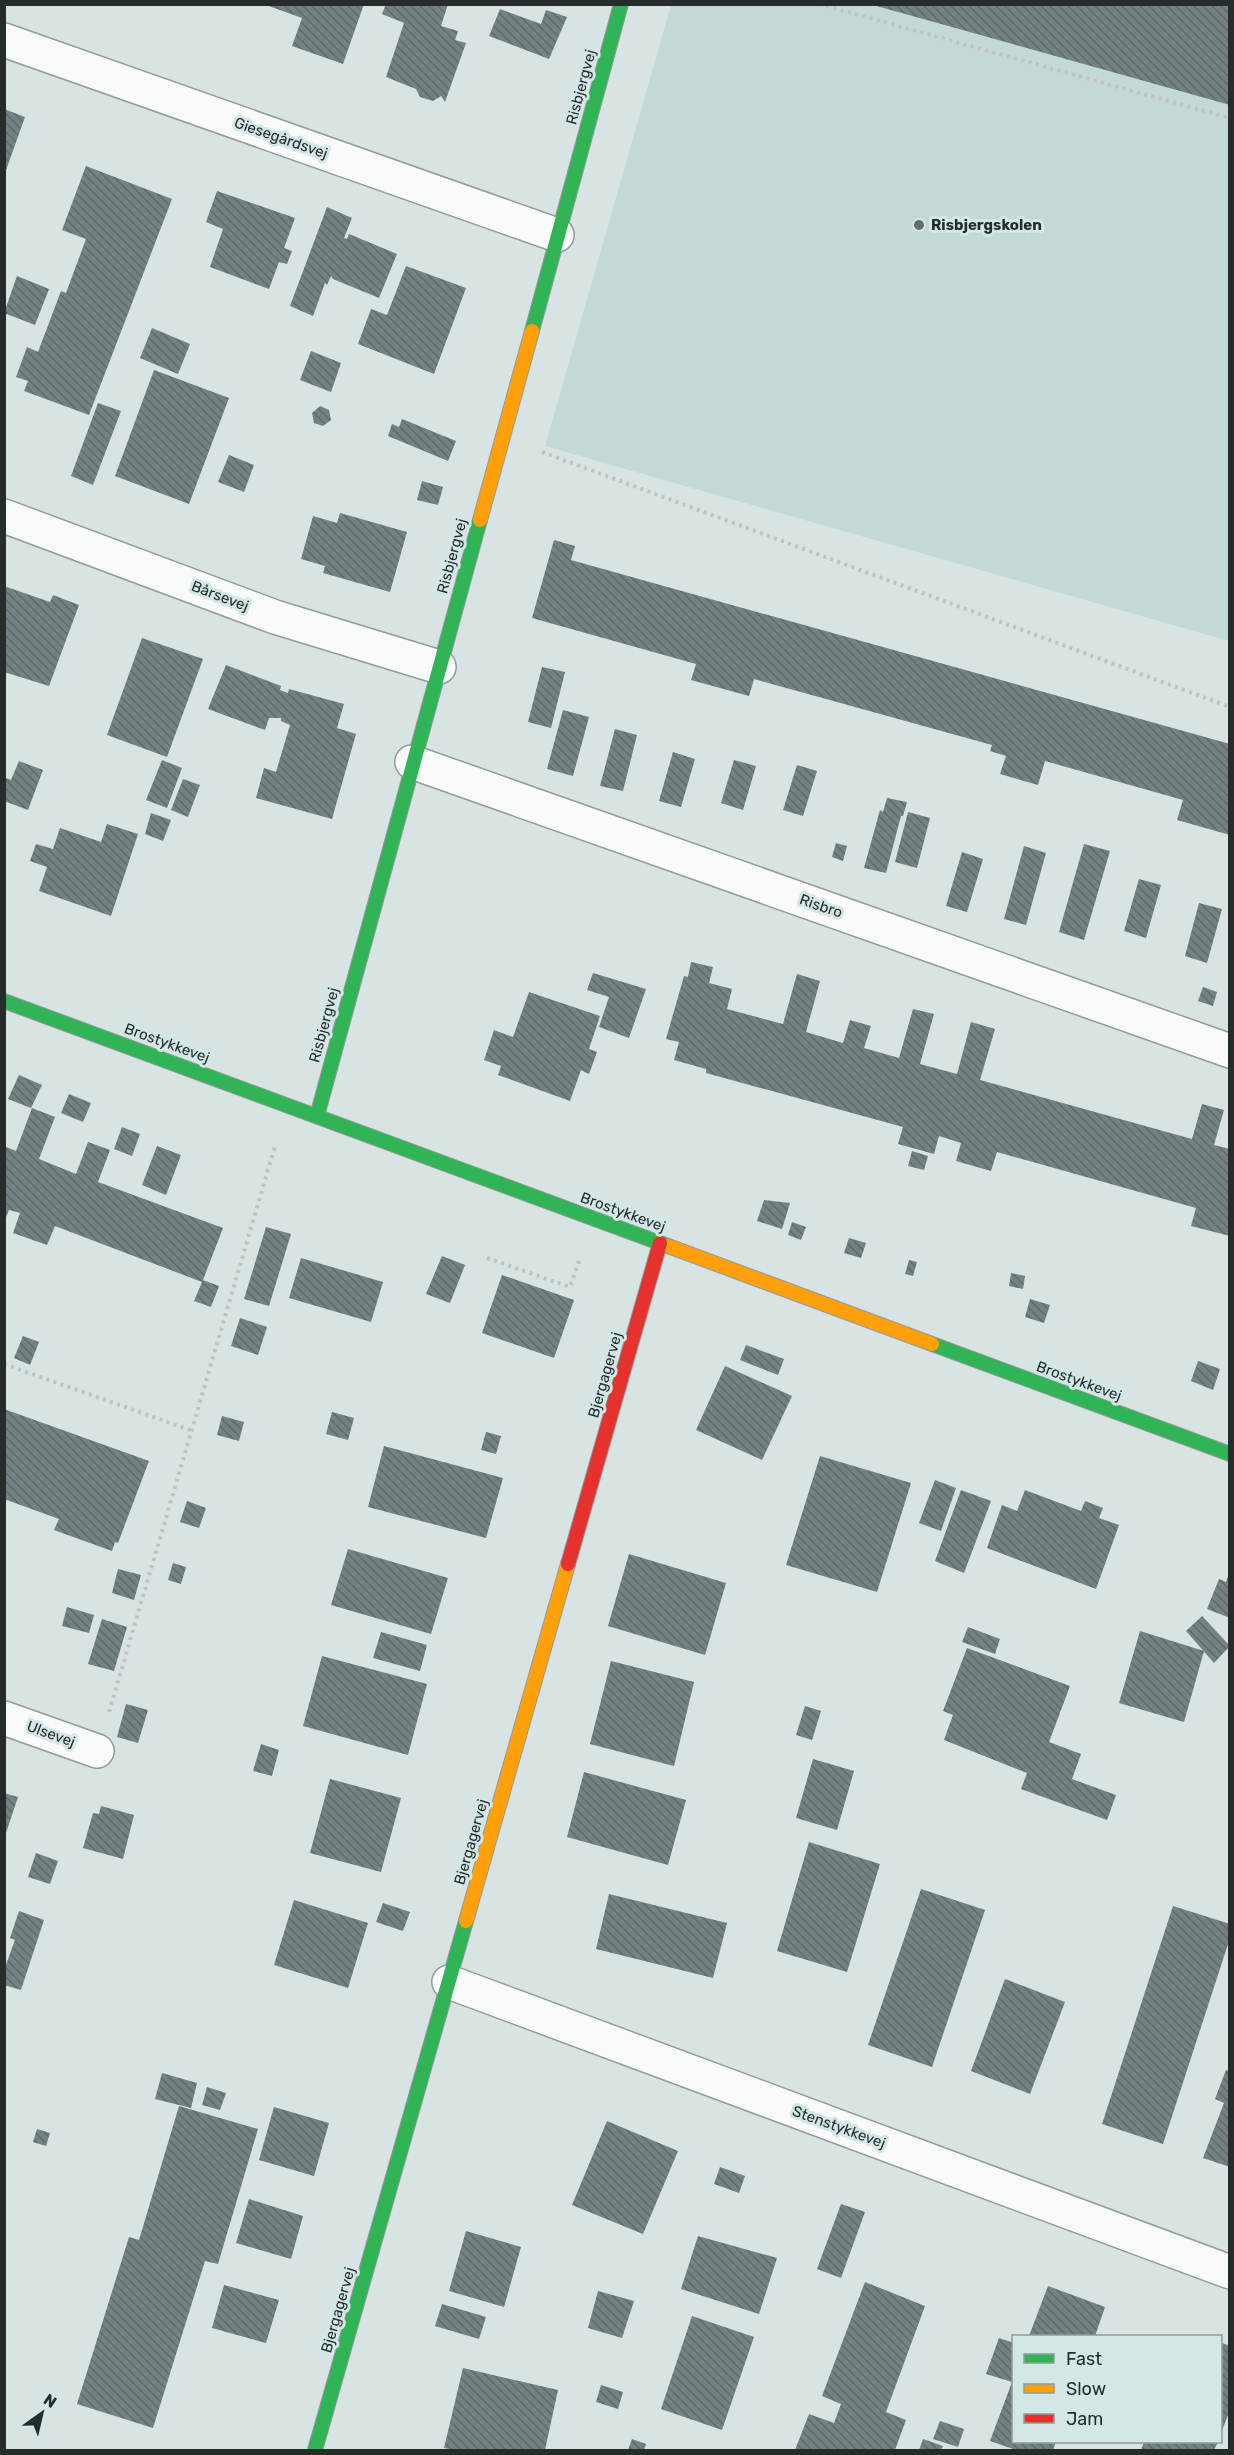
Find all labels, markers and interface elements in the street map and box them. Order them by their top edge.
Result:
street label: Risbjergvej [562,47,600,127]
street label: Giesegårdsvej [232,114,330,162]
place label: Risbjergskolen [931,216,1042,234]
marker: Risbjergskolen [912,218,926,232]
street label: Risbjergvej [433,516,471,596]
street label: Bårsevej [189,577,251,615]
street label: Risbro [797,890,845,922]
street label: Risbjergvej [305,985,343,1065]
street label: Brostykkevej [122,1019,212,1067]
street label: Brostykkevej [578,1188,668,1236]
street label: Bjergagervej [584,1330,626,1420]
street label: Brostykkevej [1034,1357,1124,1405]
street label: Ulsevej [24,1717,78,1751]
street label: Bjergagervej [450,1797,492,1887]
street label: Stenstykkevej [790,2102,888,2152]
street label: Bjergagervej [317,2265,359,2355]
legend [1012,2335,1222,2443]
text: Fast [1066,2348,1102,2370]
text: Slow [1066,2378,1106,2400]
north arrow [12,2383,72,2443]
text: N [40,2390,60,2412]
text: Jam [1066,2408,1103,2430]

